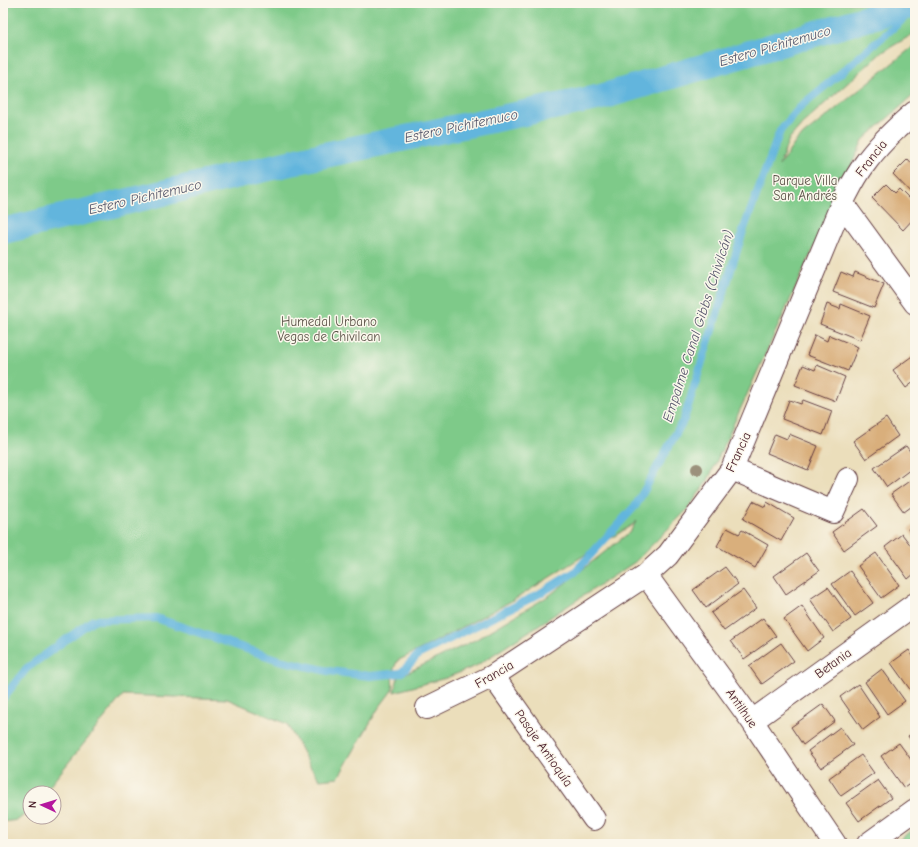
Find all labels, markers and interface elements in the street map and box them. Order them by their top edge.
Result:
water label: Estero Pichitemuco [717,22,833,70]
water label: Estero Pichitemuco [403,106,519,146]
street label: Francia [852,137,890,179]
park label: Parque Villa San Andrés [773,173,837,203]
water label: Estero Pichitemuco [87,176,203,218]
water label: Empalme Canal Gibbs (Chivilcán) [659,228,737,424]
park label: Humedal Urbano Vegas de Chivilcan [277,314,381,344]
street label: Francia [722,430,754,474]
street label: Betania [812,645,854,681]
street label: Francia [472,657,516,691]
street label: Antilhue [723,686,761,731]
street label: Pasaje Antioquía [512,707,576,789]
north arrow [22,785,62,825]
text: N [26,800,39,808]

